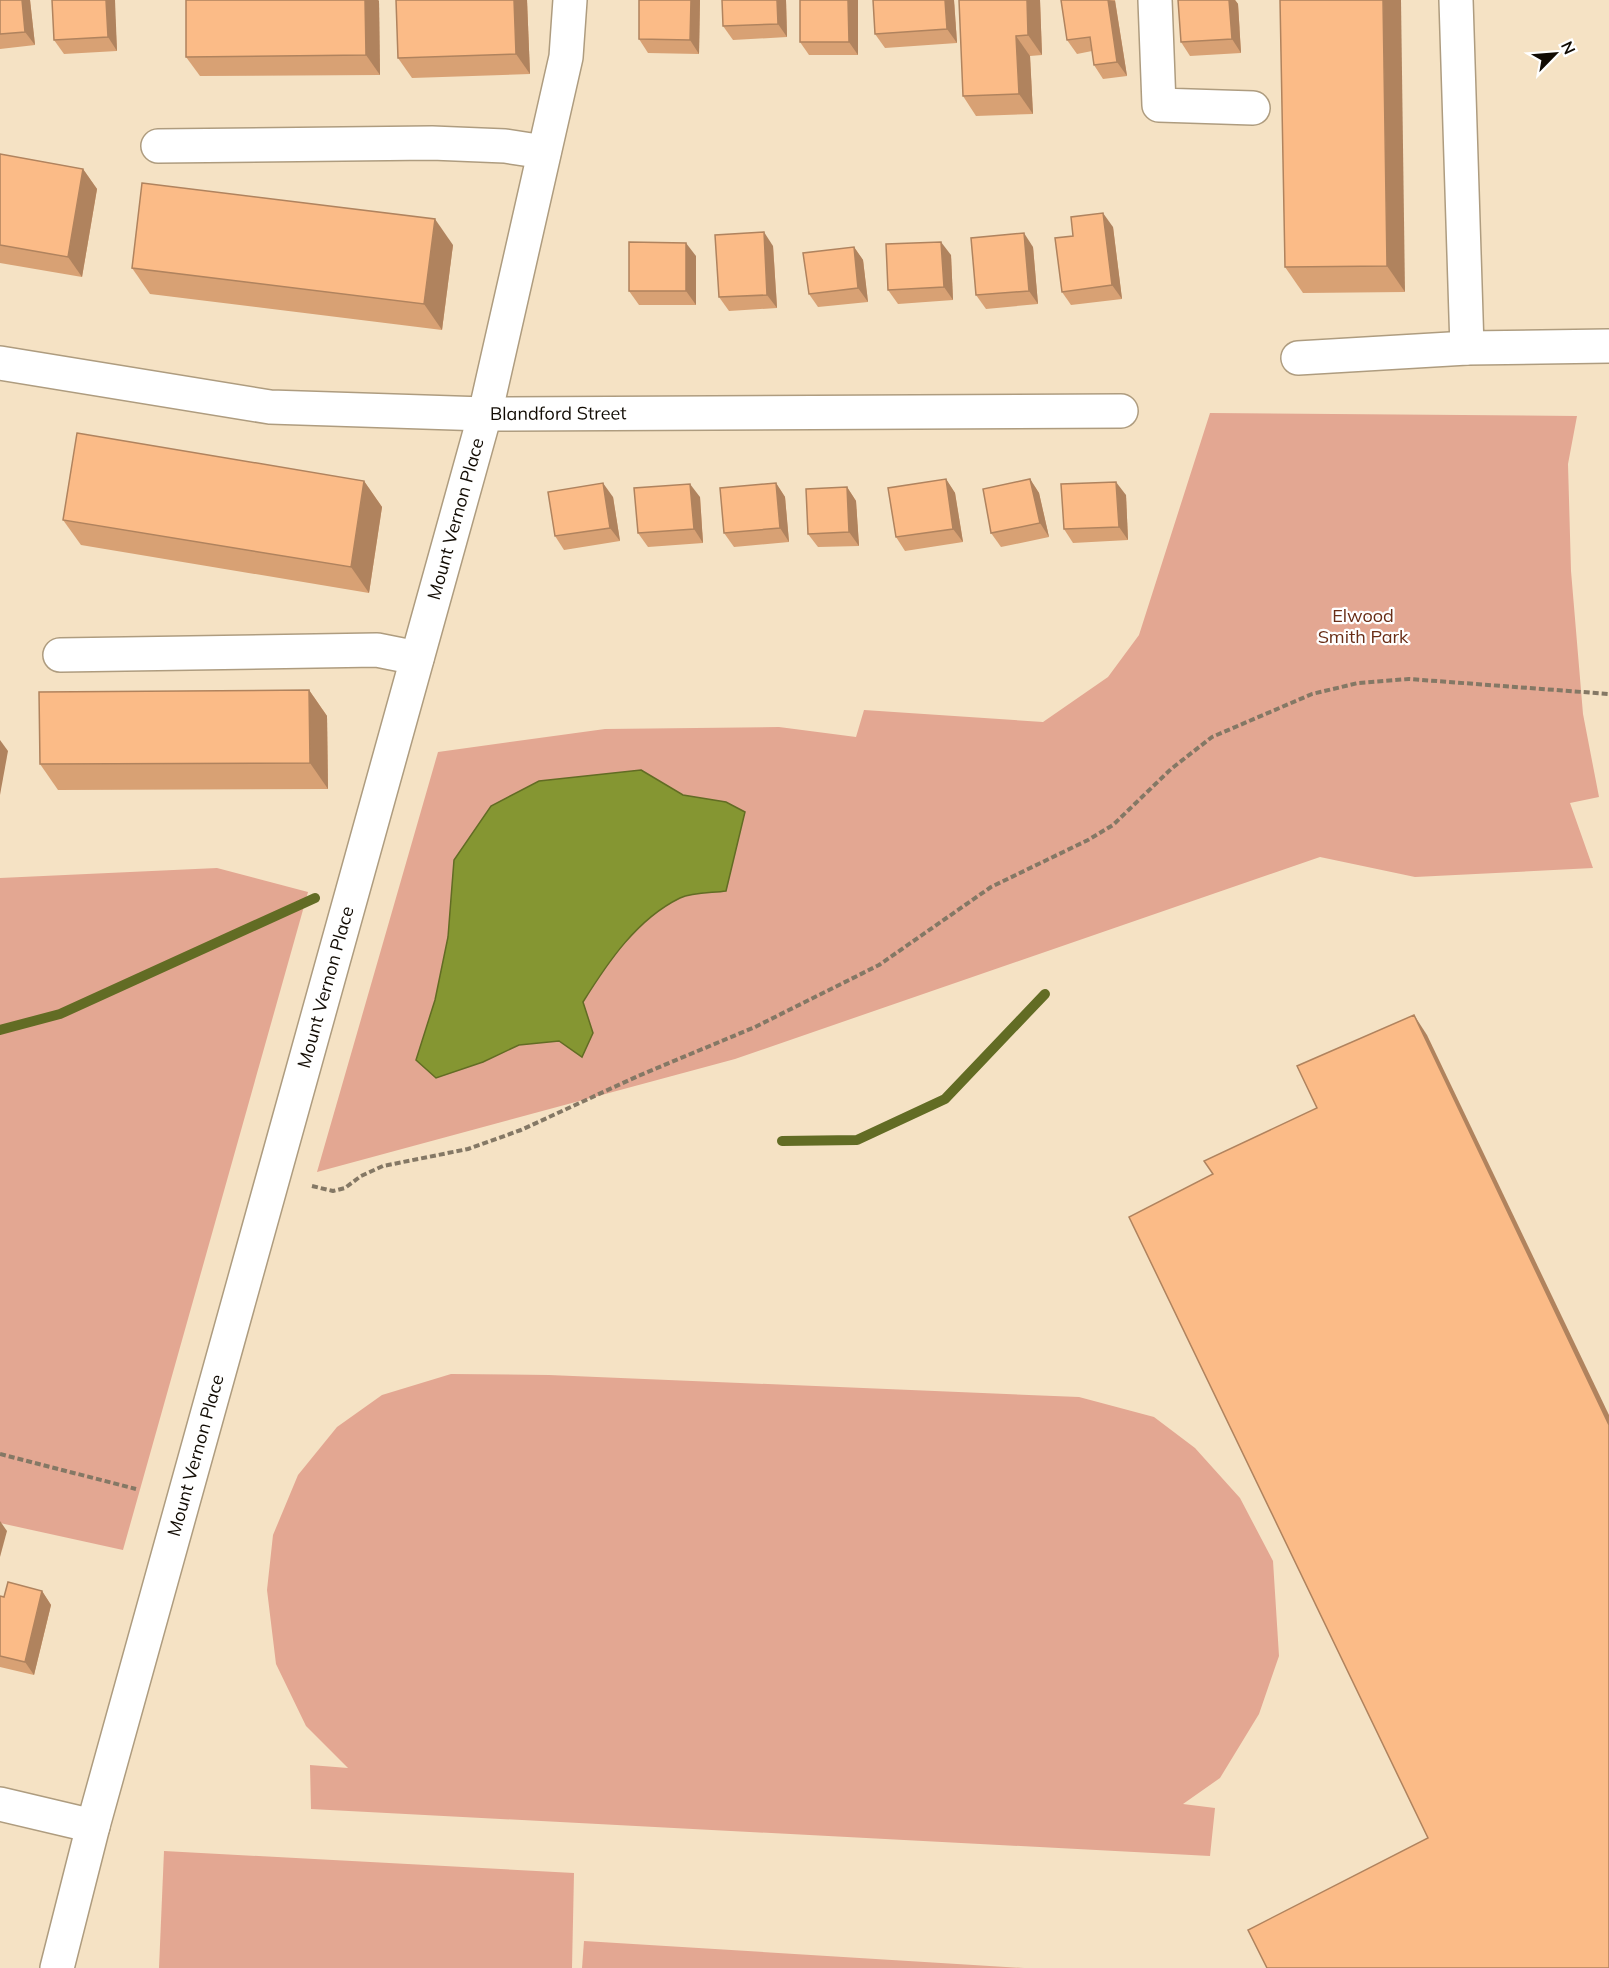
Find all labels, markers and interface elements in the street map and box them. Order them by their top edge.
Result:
north arrow [1525,24,1585,84]
text: N [1557,38,1580,57]
street label: Blandford Street [490,401,627,425]
street label: Mount Vernon Place [422,435,489,602]
park label: Elwood Smith Park [1318,604,1409,648]
street label: Mount Vernon Place [292,904,359,1071]
street label: Mount Vernon Place [162,1372,229,1539]

